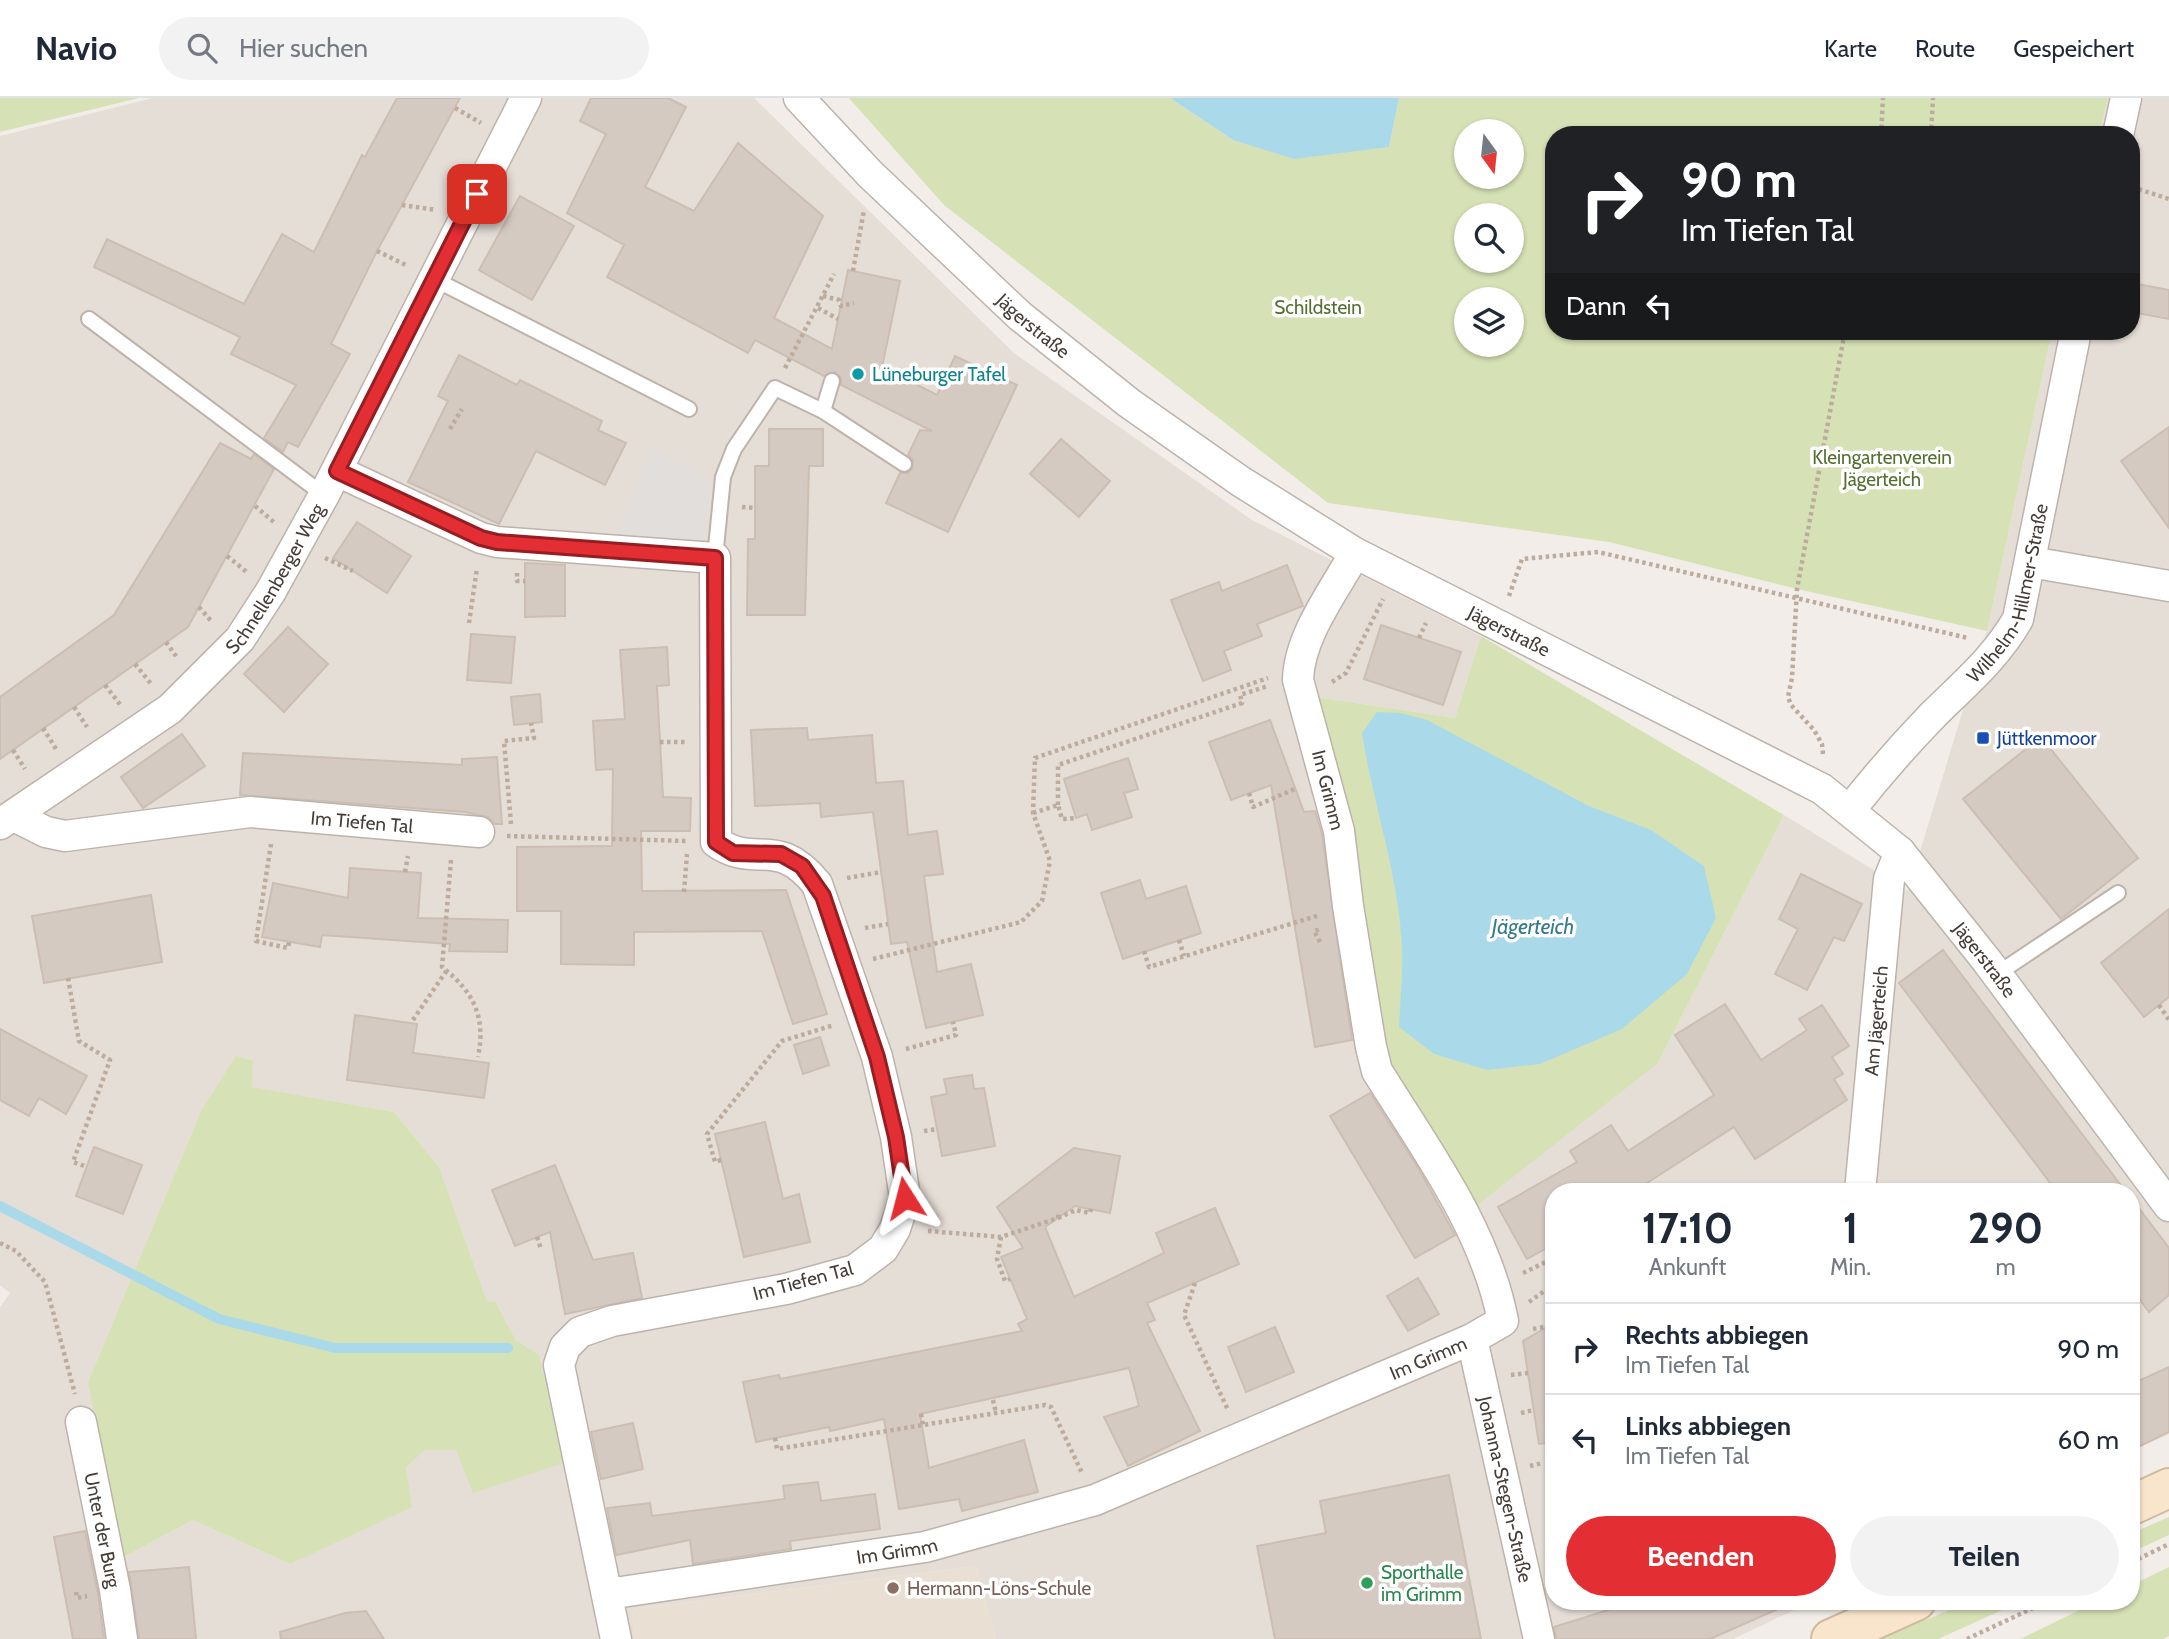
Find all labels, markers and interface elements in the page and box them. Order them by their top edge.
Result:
search box [159,17,649,80]
text: Navio [35,28,117,68]
icon: search [183,29,221,67]
text: Hier suchen [239,32,368,64]
text: Karte [1824,34,1877,63]
text: Route [1915,34,1975,63]
text: Gespeichert [2013,34,2134,63]
north arrow [1454,119,1524,189]
map controls [1454,119,1524,357]
text: 90 m [1681,150,1797,209]
icon: right [1566,154,1657,245]
pin [447,164,507,224]
icon: arrive [458,175,496,213]
button: search [1454,203,1524,273]
text: Im Tiefen Tal [1681,210,1854,249]
button: layers [1454,287,1524,357]
icon: left [1640,287,1678,325]
street label: Jägerstraße [991,288,1075,363]
text: Dann [1566,290,1626,322]
park label: Schildstein [1274,296,1362,319]
place label: Lüneburger Tafel [872,363,1006,386]
marker: Lüneburger Tafel [850,366,866,382]
park label: Kleingartenverein Jägerteich [1812,446,1952,491]
street label: Schnellenberger Weg [220,499,329,659]
street label: Wilhelm-Hillmer-Straße [1962,501,2053,687]
street label: Jägerstraße [1463,600,1554,661]
place label: Jüttkenmoor [1996,727,2096,750]
marker: Jüttkenmoor [1975,730,1991,746]
street label: Im Grimm [1307,748,1349,832]
street label: Im Tiefen Tal [310,806,415,838]
water label: Jägerteich [1490,914,1574,939]
street label: Jägerstraße [1948,916,2021,1002]
street label: Am Jägerteich [1859,965,1892,1077]
position arrow [868,1161,942,1235]
text: 17:10 [1642,1202,1733,1254]
text: 1 [1843,1202,1858,1254]
text: 290 [1968,1202,2043,1254]
text: Ankunft [1649,1253,1726,1281]
text: Min. [1830,1253,1871,1281]
text: m [1995,1253,2016,1281]
street label: Im Tiefen Tal [750,1256,856,1305]
text: Rechts abbiegen [1625,1319,1809,1351]
icon: right [1566,1330,1604,1368]
street label: Im Grimm [1386,1331,1470,1384]
text: 90 m [2057,1333,2119,1365]
text: Im Tiefen Tal [1625,1351,1749,1379]
street label: Johanna-Stegen-Straße [1473,1393,1538,1585]
text: Links abbiegen [1625,1410,1791,1442]
icon: left [1566,1421,1604,1459]
text: 60 m [2057,1424,2119,1456]
text: Im Tiefen Tal [1625,1442,1749,1470]
street label: Unter der Burg [80,1470,126,1590]
button: Beenden [1566,1516,1836,1596]
button: Teilen [1850,1516,2119,1596]
street label: Im Grimm [855,1533,940,1569]
place label: Sporthalle im Grimm [1381,1561,1464,1606]
marker: Sporthalle im Grimm [1359,1575,1375,1591]
place label: Hermann-Löns-Schule [907,1577,1091,1600]
marker: Hermann-Löns-Schule [885,1580,901,1596]

